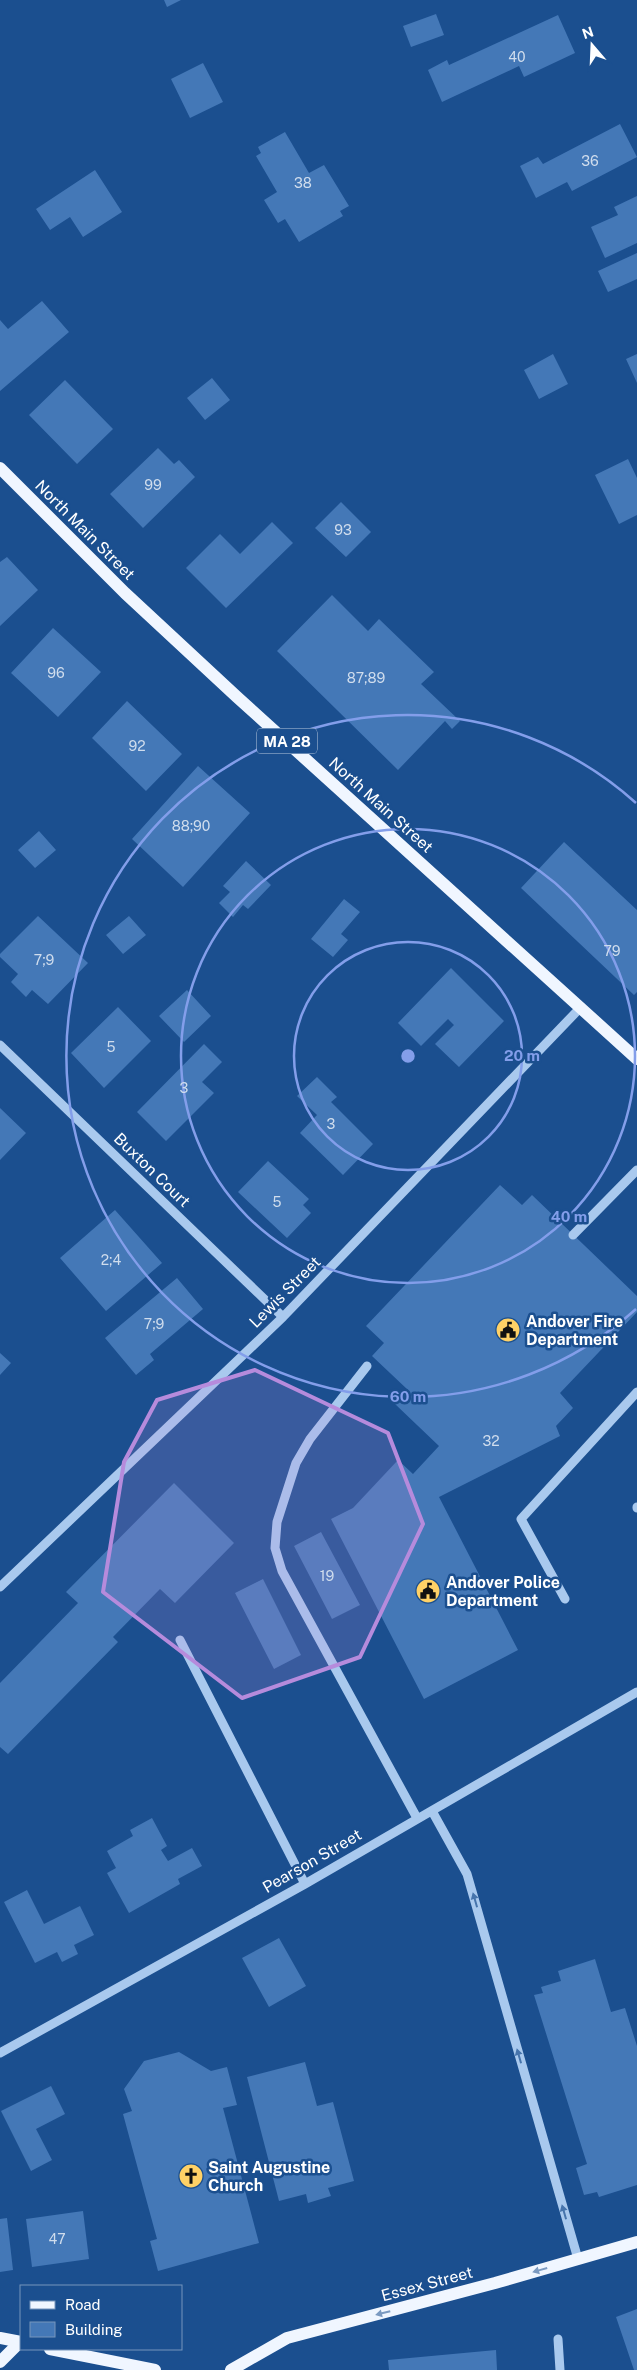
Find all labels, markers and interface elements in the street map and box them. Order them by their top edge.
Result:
north arrow [567,20,617,70]
text: N [580,23,596,42]
house number: 40 [508,49,526,65]
house number: 36 [581,153,599,169]
house number: 38 [294,175,312,191]
street label: North Main Street [31,476,139,584]
house number: 99 [144,477,162,493]
house number: 93 [334,522,352,538]
house number: 96 [47,665,65,681]
house number: 87;89 [347,670,385,686]
road number: MA 28 [257,728,317,754]
house number: 92 [128,738,146,754]
street label: North Main Street [325,753,437,857]
house number: 88;90 [172,818,210,834]
house number: 79 [604,943,621,959]
house number: 7;9 [34,952,55,968]
house number: 5 [107,1039,116,1055]
centre of rings [399,1047,417,1065]
text: 20 m [504,1047,540,1064]
house number: 3 [180,1080,189,1096]
house number: 3 [327,1116,336,1132]
street label: Buxton Court [110,1129,194,1211]
house number: 5 [273,1194,282,1210]
text: 40 m [551,1208,587,1225]
house number: 2;4 [101,1252,121,1268]
street label: Lewis Street [245,1252,325,1332]
place label: Andover Fire Department [526,1312,623,1349]
house number: 7;9 [144,1316,165,1332]
public building icon: Andover Fire Department [495,1317,521,1343]
text: 60 m [390,1388,426,1405]
house number: 32 [482,1433,500,1449]
house number: 19 [320,1568,334,1584]
place label: Andover Police Department [446,1573,560,1610]
public building icon: Andover Police Department [415,1578,441,1604]
street label: Pearson Street [259,1825,365,1897]
one-way arrow [470,1892,478,1907]
one-way arrow [515,2048,523,2063]
place label: Saint Augustine Church [208,2158,330,2195]
church icon: Saint Augustine Church [178,2163,204,2189]
one-way arrow [560,2205,568,2220]
house number: 47 [48,2231,66,2247]
street label: Essex Street [379,2263,475,2305]
one-way arrow [532,2266,547,2274]
legend [20,2285,182,2350]
text: Road [65,2296,101,2313]
one-way arrow [375,2309,391,2317]
text: Building [65,2321,123,2338]

